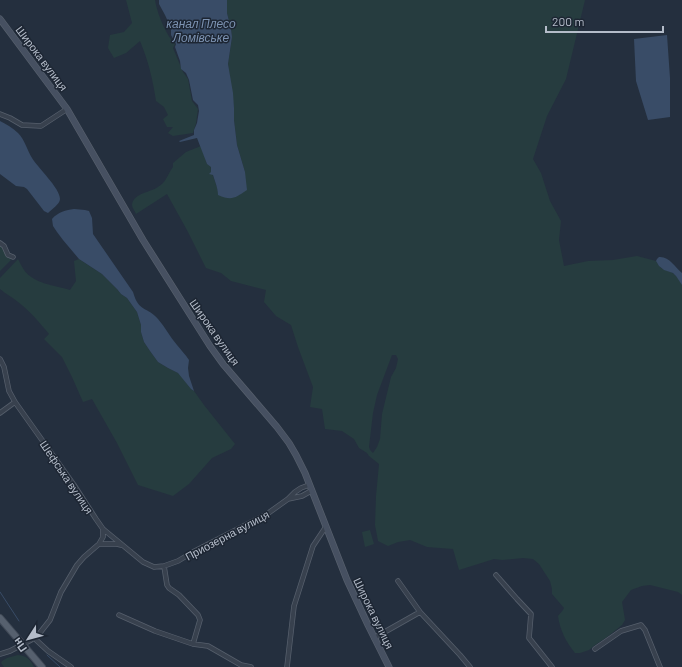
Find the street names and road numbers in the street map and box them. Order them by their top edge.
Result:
street label: Широка вулиця [13,23,71,93]
street label: Широка вулиця [187,297,243,368]
street label: Шефська вулиця [38,438,96,516]
street label: Приозерна вулиця [183,507,271,563]
street label: Широка вулиця [351,575,397,651]

